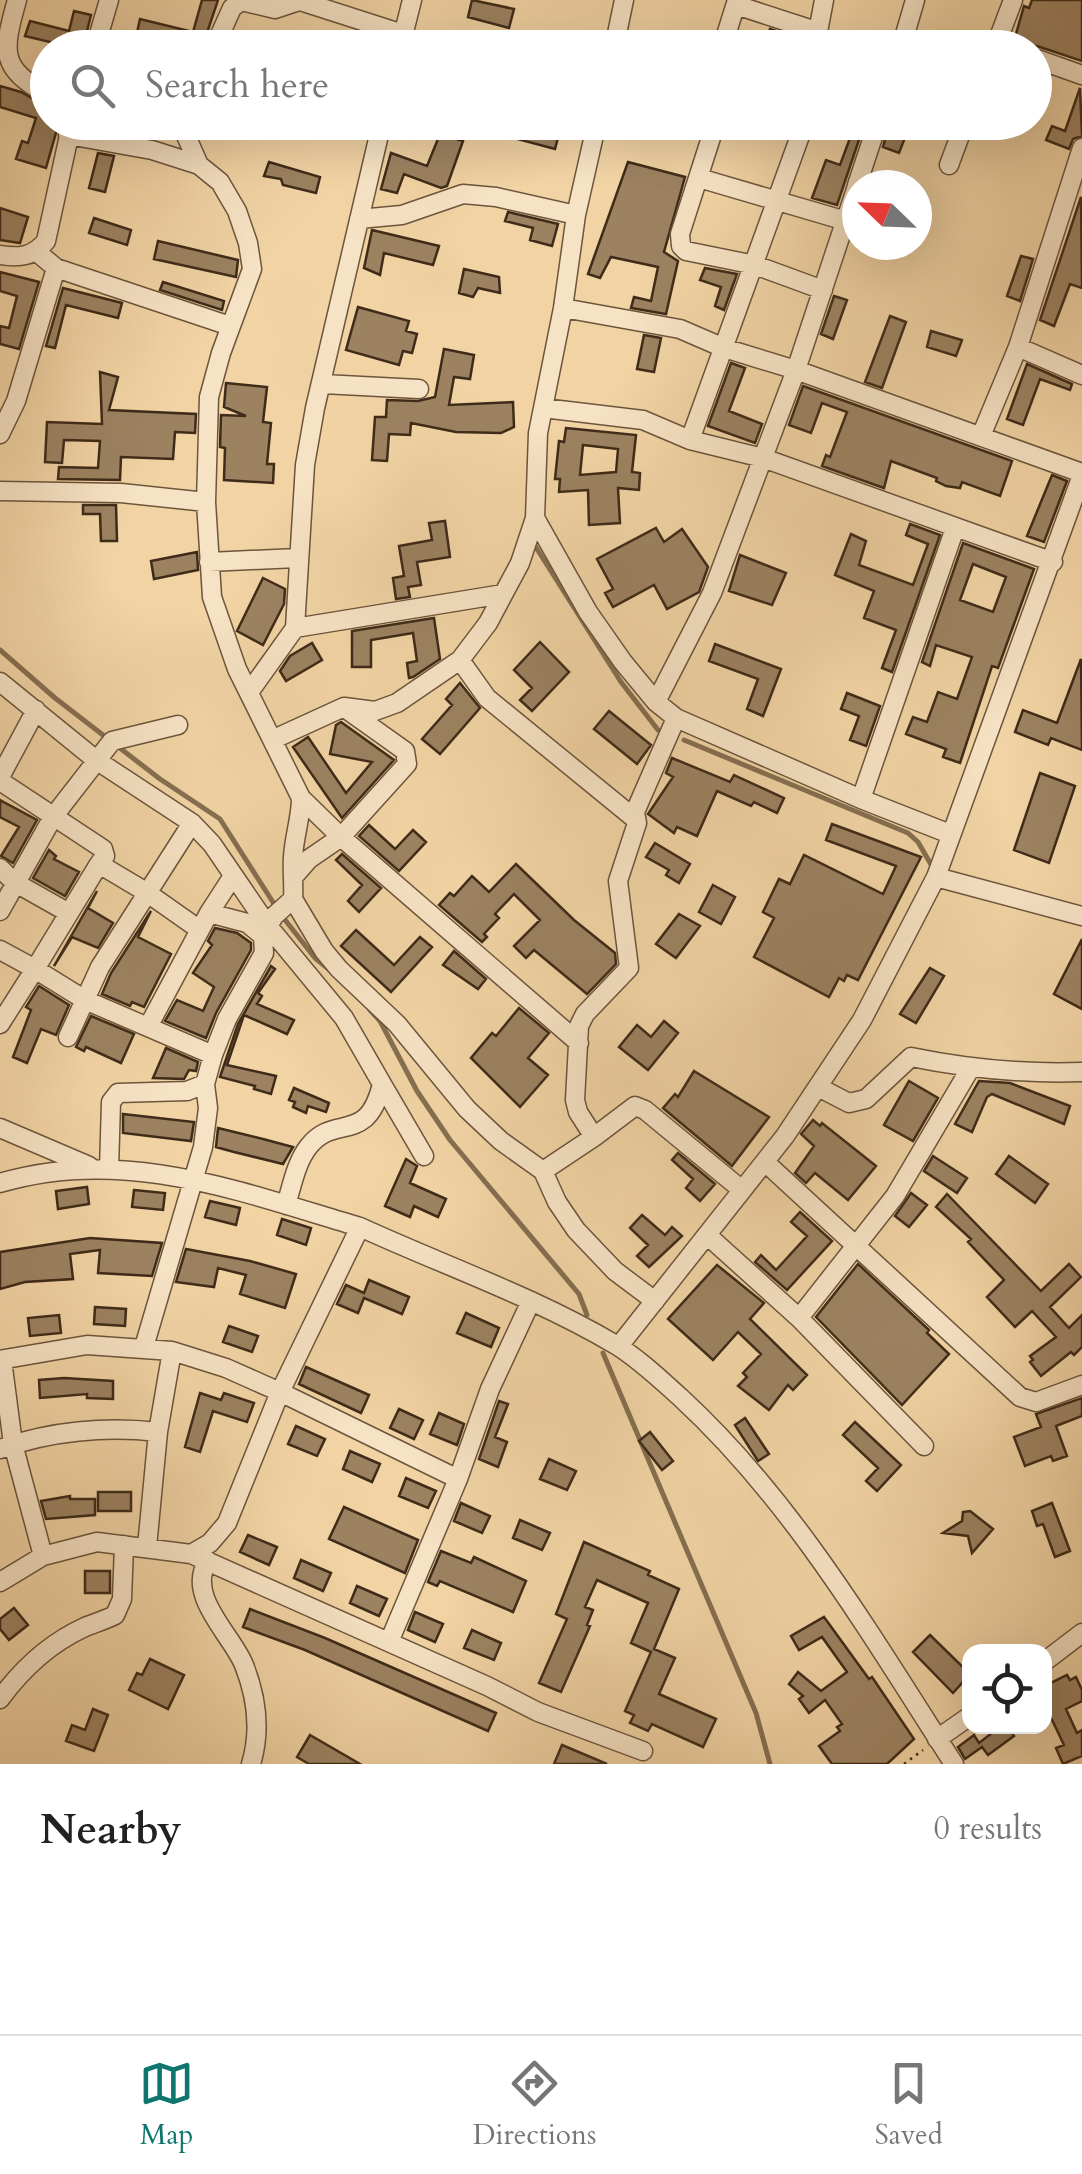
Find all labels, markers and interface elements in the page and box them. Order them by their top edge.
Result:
search box [30,30,1052,140]
icon: search [65,58,120,113]
text: Search here [145,59,329,111]
north arrow [842,170,932,260]
map controls [962,1644,1052,1734]
button: locate [962,1644,1052,1734]
text: Nearby [40,1801,182,1858]
text: 0 results [934,1807,1042,1851]
tab: Map [139,2056,194,2154]
tab: Directions [473,2056,596,2154]
tab: Saved [875,2056,943,2154]

